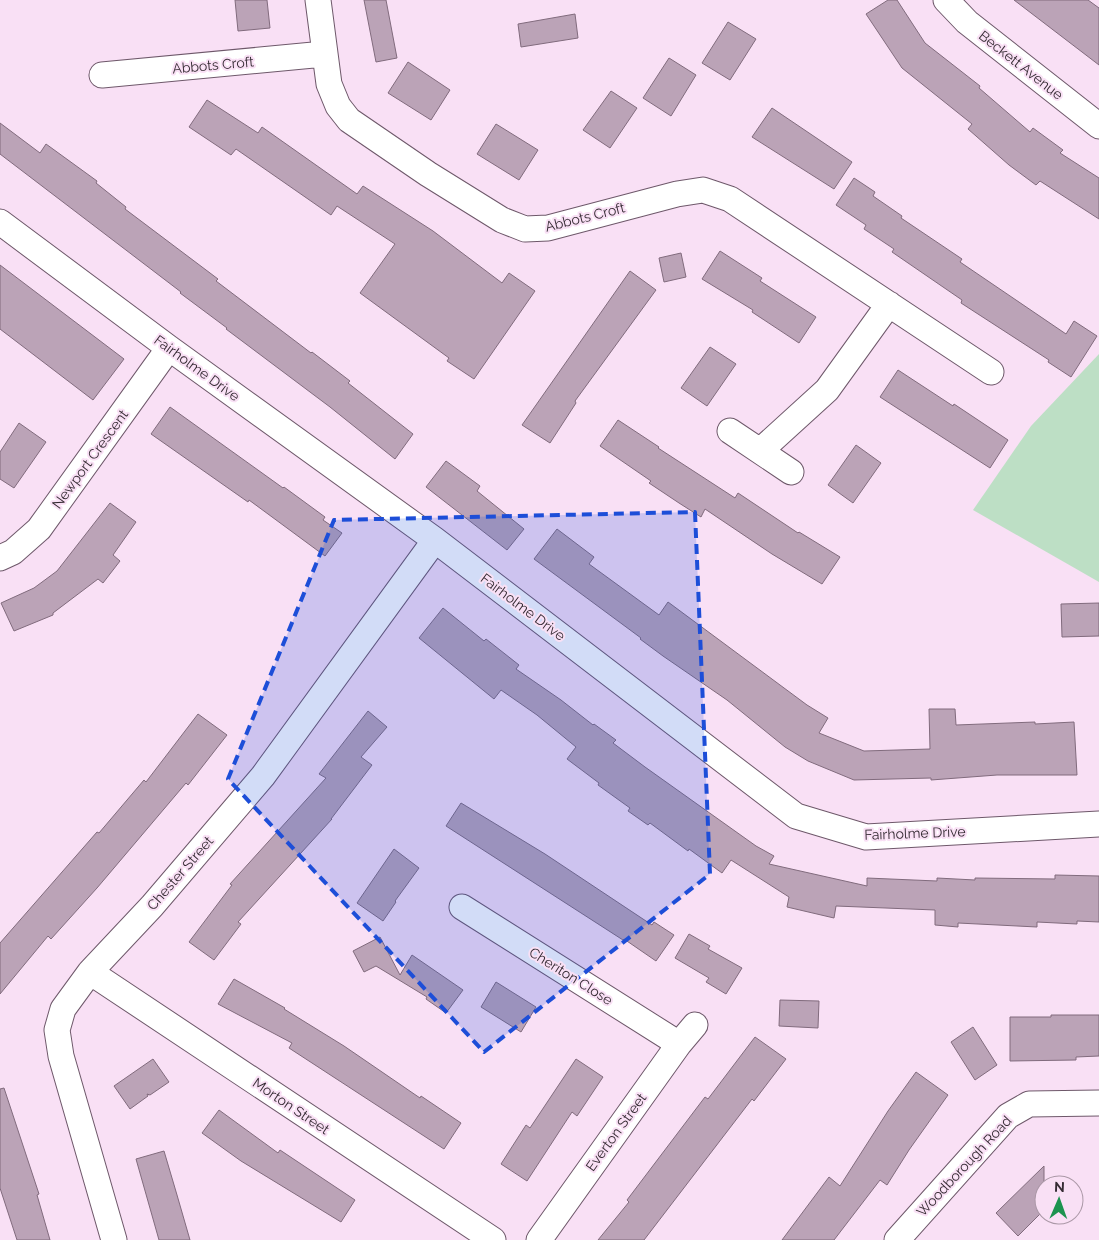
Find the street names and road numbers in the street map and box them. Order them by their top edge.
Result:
street label: Beckett Avenue [976,27,1066,103]
street label: Abbots Croft [172,53,255,77]
street label: Abbots Croft [543,199,627,235]
street label: Fairholme Drive [151,332,243,404]
street label: Newport Crescent [49,406,131,511]
street label: Fairholme Drive [478,570,568,644]
street label: Fairholme Drive [864,823,966,843]
street label: Chester Street [144,833,217,913]
street label: Cheriton Close [526,944,616,1008]
street label: Morton Street [250,1075,333,1138]
street label: Everton Street [582,1090,650,1174]
street label: Woodborough Road [913,1113,1015,1219]

